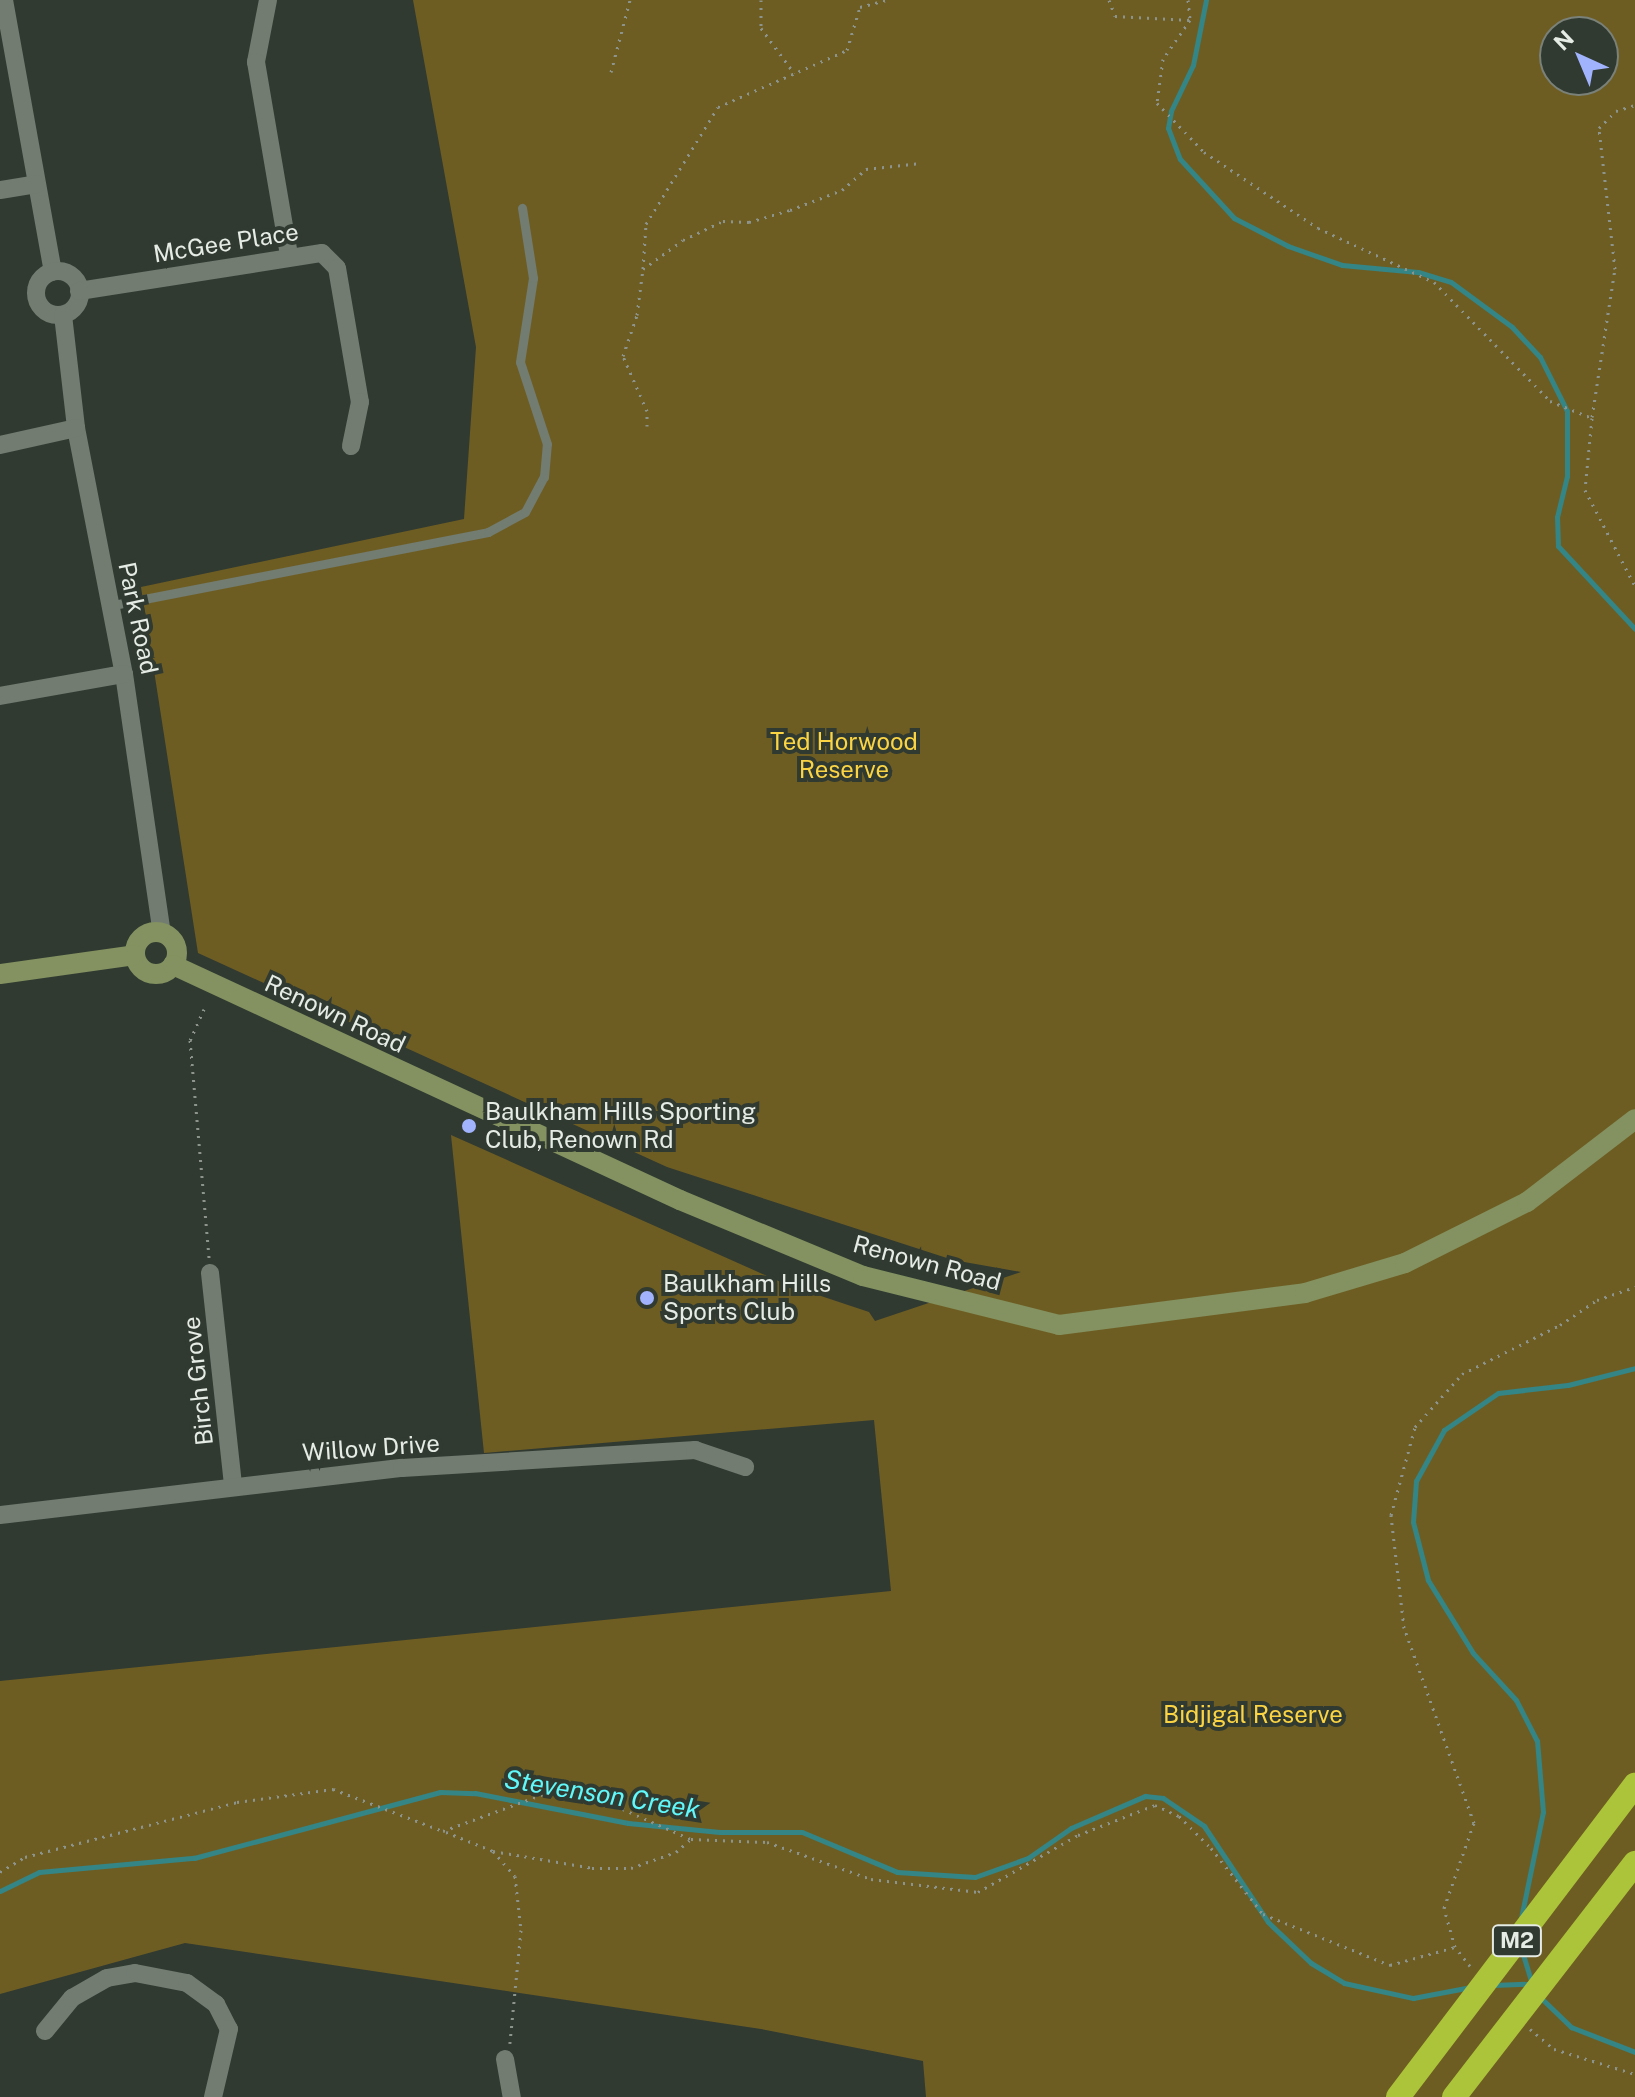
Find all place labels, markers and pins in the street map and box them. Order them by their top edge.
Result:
place label: Baulkham Hills Sporting Club, Renown Rd [485,1098,756,1154]
marker: Baulkham Hills Sporting Club, Renown Rd [460,1117,478,1135]
place label: Baulkham Hills Sports Club [663,1270,831,1326]
marker: Baulkham Hills Sports Club [638,1289,656,1307]

